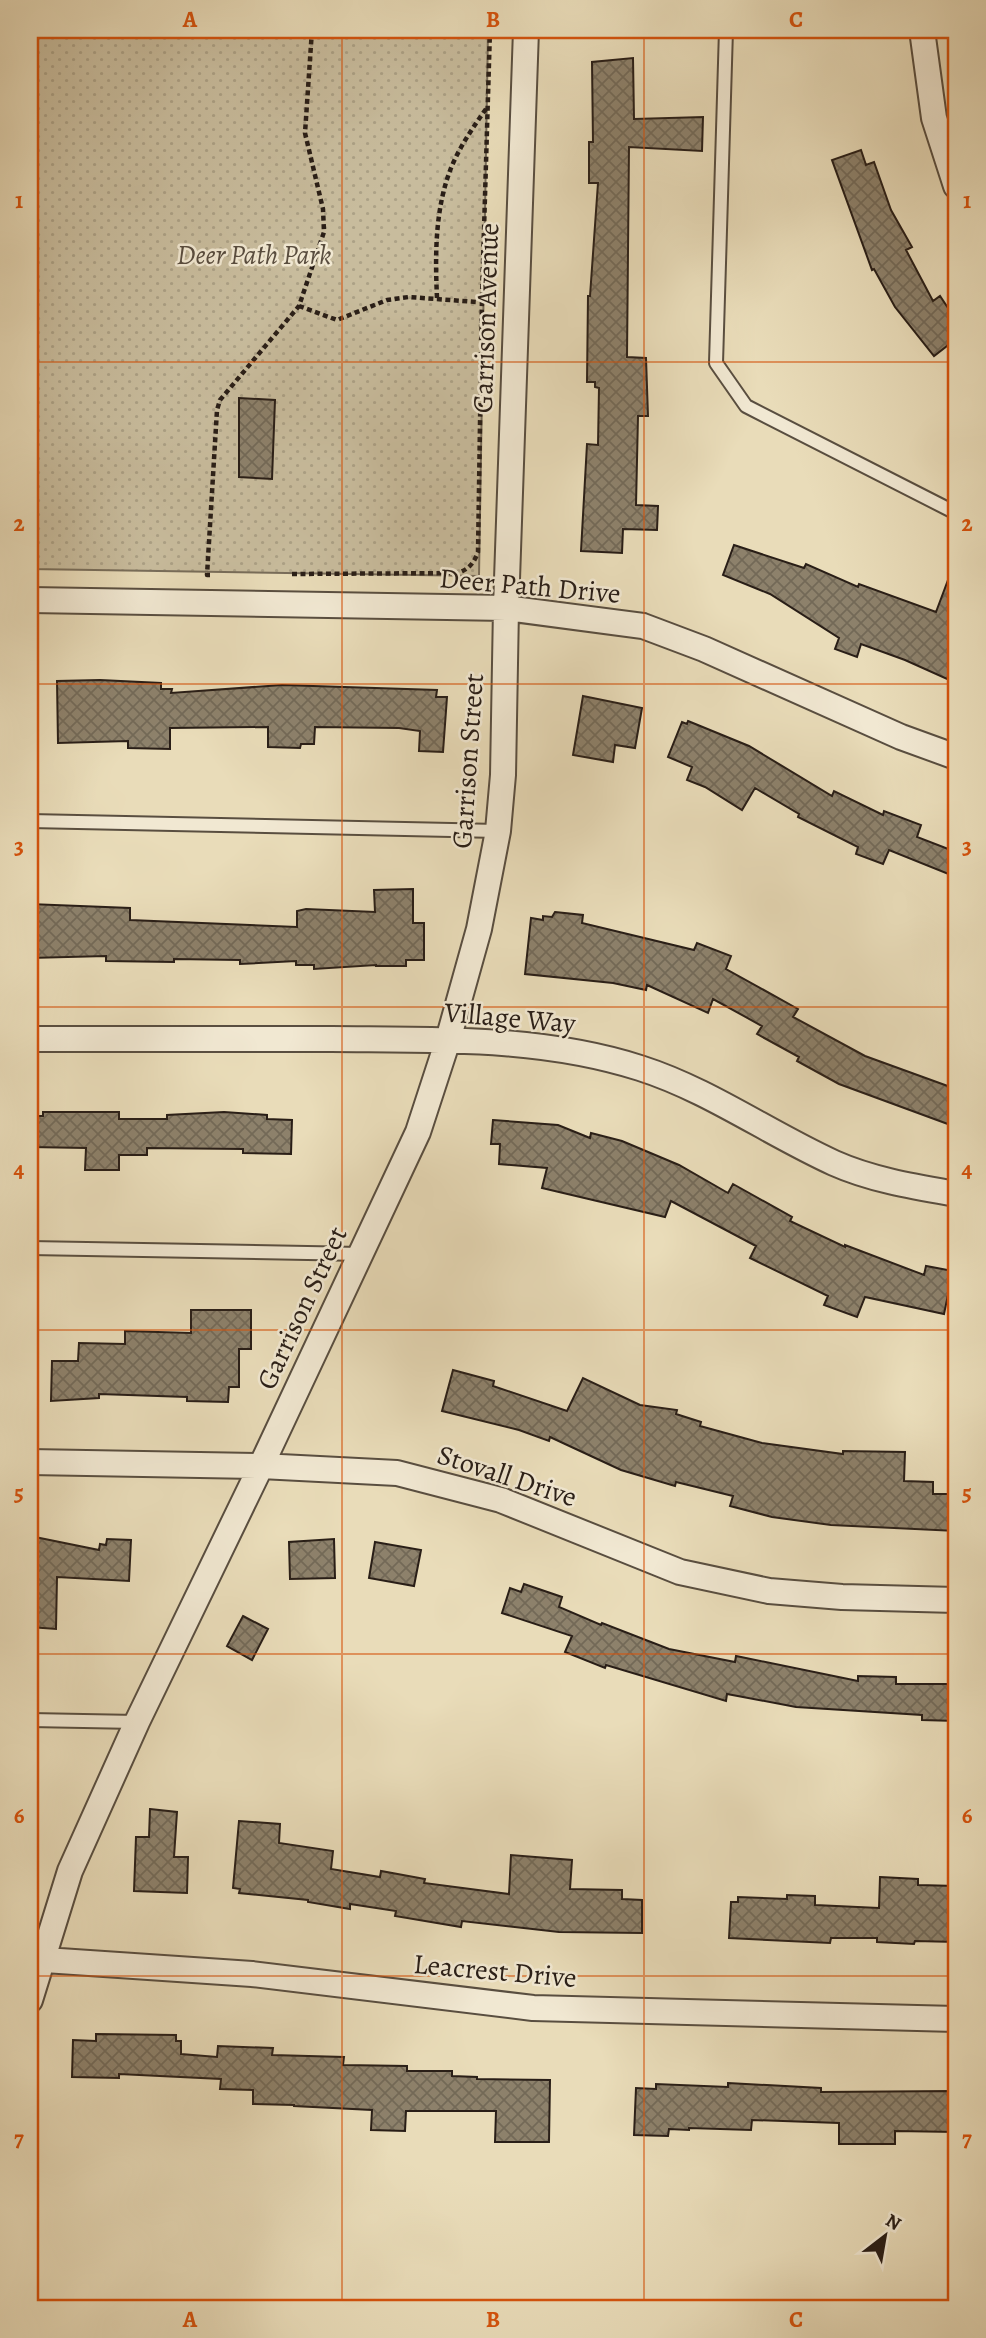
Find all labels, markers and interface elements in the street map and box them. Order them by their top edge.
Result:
text: A [182,4,198,35]
text: B [486,4,500,35]
text: C [789,4,803,35]
text: 1 [15,185,23,216]
text: 1 [963,185,971,216]
street label: Garrison Avenue [464,222,508,414]
park label: Deer Path Park [177,236,331,274]
text: 2 [13,508,25,539]
text: 2 [961,508,973,539]
street label: Deer Path Drive [438,559,622,613]
street label: Garrison Street [443,672,493,850]
text: 3 [14,831,24,862]
text: 3 [962,831,972,862]
street label: Village Way [442,993,578,1043]
text: 4 [14,1154,25,1185]
text: 4 [962,1154,973,1185]
street label: Garrison Street [248,1220,356,1396]
street label: Stovall Drive [432,1436,582,1516]
text: 5 [14,1477,24,1508]
text: 5 [962,1477,972,1508]
text: 6 [14,1800,25,1831]
text: 6 [962,1800,973,1831]
street label: Leacrest Drive [412,1945,578,1997]
text: 7 [14,2123,24,2154]
text: 7 [962,2123,972,2154]
north arrow [850,2202,920,2272]
text: N [881,2208,906,2237]
text: A [182,2304,198,2335]
text: B [486,2304,500,2335]
text: C [789,2304,803,2335]

